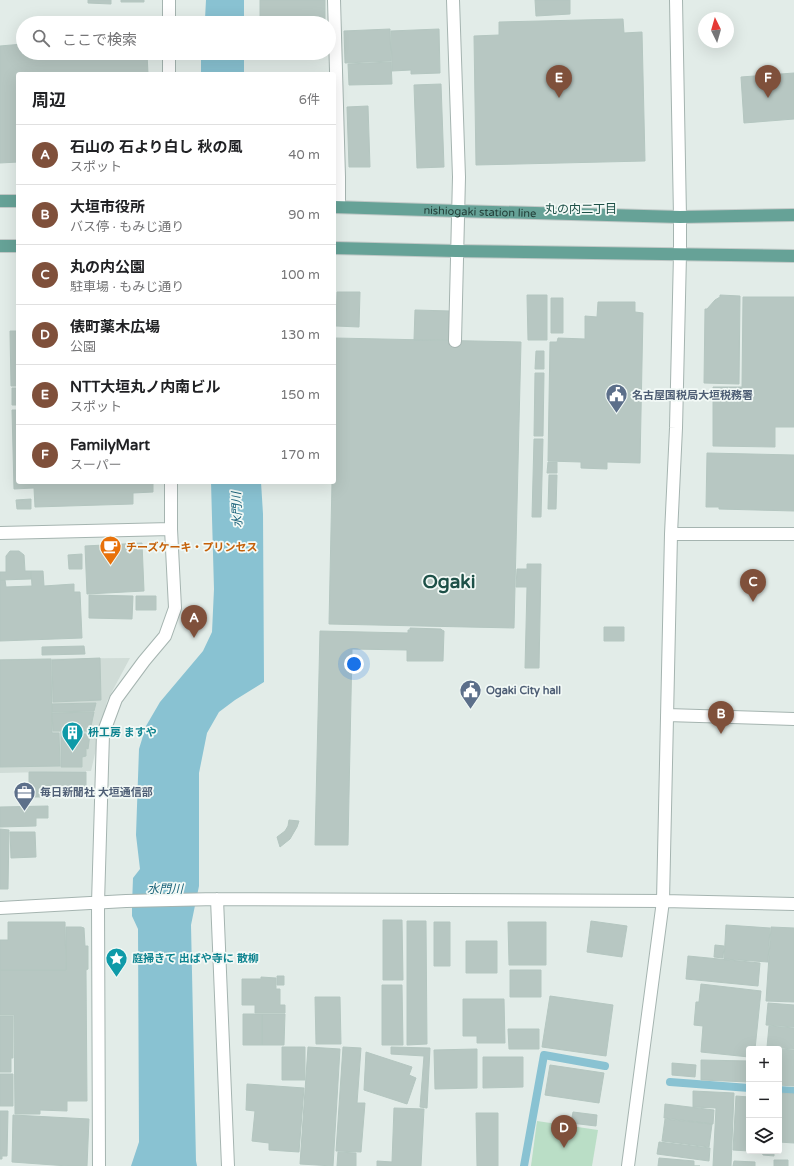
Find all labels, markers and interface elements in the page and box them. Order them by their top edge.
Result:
north arrow [698,12,734,48]
search box [16,16,336,60]
icon: search [30,27,52,49]
text: ここで検索 [62,31,137,49]
pin: E [546,65,572,98]
pin: F [755,65,781,98]
text: 周辺 [32,90,66,111]
text: 6件 [299,92,320,108]
text: 石山の 石より白し 秋の風 [70,138,243,156]
text: A [40,147,50,163]
text: 40 m [288,147,320,163]
text: スポット [70,159,122,175]
text: 大垣市役所 [70,198,145,216]
district label: 丸の内二丁目 [545,202,617,216]
street label: nishiogaki station line [423,204,536,220]
text: B [40,207,50,223]
text: 90 m [288,207,320,223]
text: バス停 · もみじ通り [70,219,184,235]
text: 丸の内公園 [70,258,145,276]
text: C [40,267,50,283]
text: 100 m [280,267,320,283]
text: 駐車場 · もみじ通り [70,279,184,295]
text: 俵町薬木広場 [70,318,160,336]
text: D [40,327,50,343]
text: 130 m [280,327,320,343]
text: 公園 [70,339,96,355]
text: NTT大垣丸ノ内南ビル [70,378,220,396]
public building icon: 名古屋国税局大垣税務署 [604,382,630,415]
text: E [41,387,49,403]
text: 150 m [280,387,320,403]
place label: 名古屋国税局大垣税務署 [632,389,753,402]
text: スポット [70,399,122,415]
text: FamilyMart [70,436,150,454]
text: F [41,447,49,463]
text: 170 m [280,447,320,463]
text: スーパー [70,457,122,473]
water label: 水門川 [229,490,245,528]
cafe icon: チーズケーキ・プリンセス [97,534,123,567]
place label: チーズケーキ・プリンセス [126,541,257,554]
pin: C [740,569,766,602]
district label: Ogaki [423,571,475,594]
pin: A [181,605,207,638]
your location [344,654,364,674]
public building icon: Ogaki City hall [458,677,484,710]
place label: Ogaki City hall [486,684,561,698]
pin: B [708,701,734,734]
building icon: 枡工房 ますや [60,719,86,752]
place label: 枡工房 ますや [88,726,157,739]
office icon: 毎日新聞社 大垣通信部 [11,779,37,812]
place label: 毎日新聞社 大垣通信部 [40,786,153,799]
water label: 水門川 [147,882,185,896]
place icon: 庭掃きて 出ばや寺に 散柳 [104,945,130,978]
place label: 庭掃きて 出ばや寺に 散柳 [132,952,259,965]
map controls [746,1046,782,1154]
button: + [746,1046,782,1082]
button: − [746,1082,782,1118]
pin: D [551,1115,577,1148]
button: layers [746,1118,782,1154]

